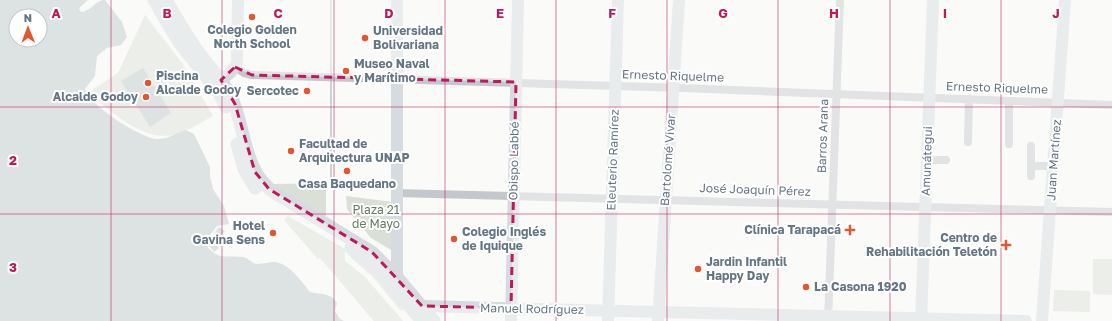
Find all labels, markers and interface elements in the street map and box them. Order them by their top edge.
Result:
text: A [51,5,61,21]
text: B [162,5,172,21]
text: C [273,5,283,21]
text: D [384,5,394,21]
text: E [496,5,504,21]
text: F [608,5,616,21]
text: G [718,5,728,21]
text: H [829,5,839,21]
text: I [943,5,947,21]
text: J [1052,5,1060,21]
north arrow [8,8,48,48]
text: N [24,11,32,24]
marker: Colegio Golden North School [247,12,257,22]
place label: Colegio Golden North School [207,22,297,51]
place label: Universidad Bolivariana [373,23,443,52]
marker: Universidad Bolivariana [360,33,370,43]
place label: Museo Naval y Marítimo [354,56,429,85]
marker: Museo Naval y Marítimo [341,66,351,76]
street label: Ernesto Riquelme [622,66,724,85]
place label: Piscina Alcalde Godoy [156,68,242,97]
marker: Piscina Alcalde Godoy [143,78,153,88]
street label: Ernesto Riquelme [946,78,1048,97]
place label: Sercotec [247,83,299,98]
marker: Sercotec [302,86,312,96]
place label: Alcalde Godoy [53,89,139,104]
marker: Alcalde Godoy [141,92,151,102]
street label: Barros Arana [814,99,831,173]
street label: Eleuterio Ramírez [603,109,622,211]
street label: Bartolomé Vivar [657,113,678,207]
street label: Juan Martínez [1043,119,1064,201]
street label: Obispo Labbé [505,121,522,201]
street label: Amunátegui [918,126,935,196]
place label: Facultad de Arquitectura UNAP [299,136,409,165]
marker: Facultad de Arquitectura UNAP [286,146,296,156]
text: 2 [9,152,17,168]
marker: Casa Baquedano [342,166,352,176]
place label: Casa Baquedano [298,176,396,191]
street label: José Joaquín Pérez [699,180,811,199]
park label: Plaza 21 de Mayo [352,202,400,231]
place label: Hotel Gavina Sens [193,218,265,247]
place label: Clínica Tarapacá [744,222,841,237]
place label: Colegio Inglés de Iquique [462,224,546,253]
marker: Clínica Tarapacá [844,224,856,236]
marker: Hotel Gavina Sens [268,228,278,238]
place label: Centro de Rehabilitación Teletón [866,230,997,259]
marker: Colegio Inglés de Iquique [449,234,459,244]
marker: Centro de Rehabilitación Teletón [1000,239,1012,251]
place label: Jardin Infantil Happy Day [706,254,787,283]
text: 3 [9,259,17,275]
marker: Jardin Infantil Happy Day [693,264,703,274]
place label: La Casona 1920 [814,279,907,294]
marker: La Casona 1920 [801,282,811,292]
street label: Manuel Rodríguez [480,300,584,317]

